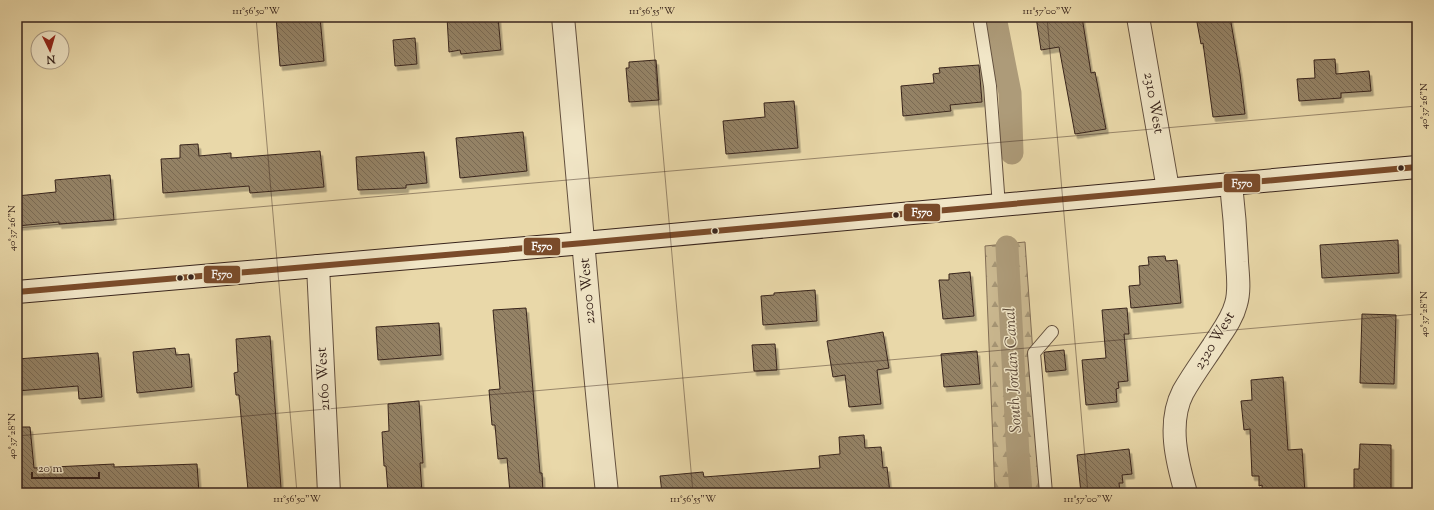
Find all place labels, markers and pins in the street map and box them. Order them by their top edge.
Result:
unlabelled marker [1396,163,1406,173]
unlabelled marker [891,210,901,220]
unlabelled marker [710,226,720,236]
unlabelled marker [186,272,196,282]
unlabelled marker [175,273,185,283]

